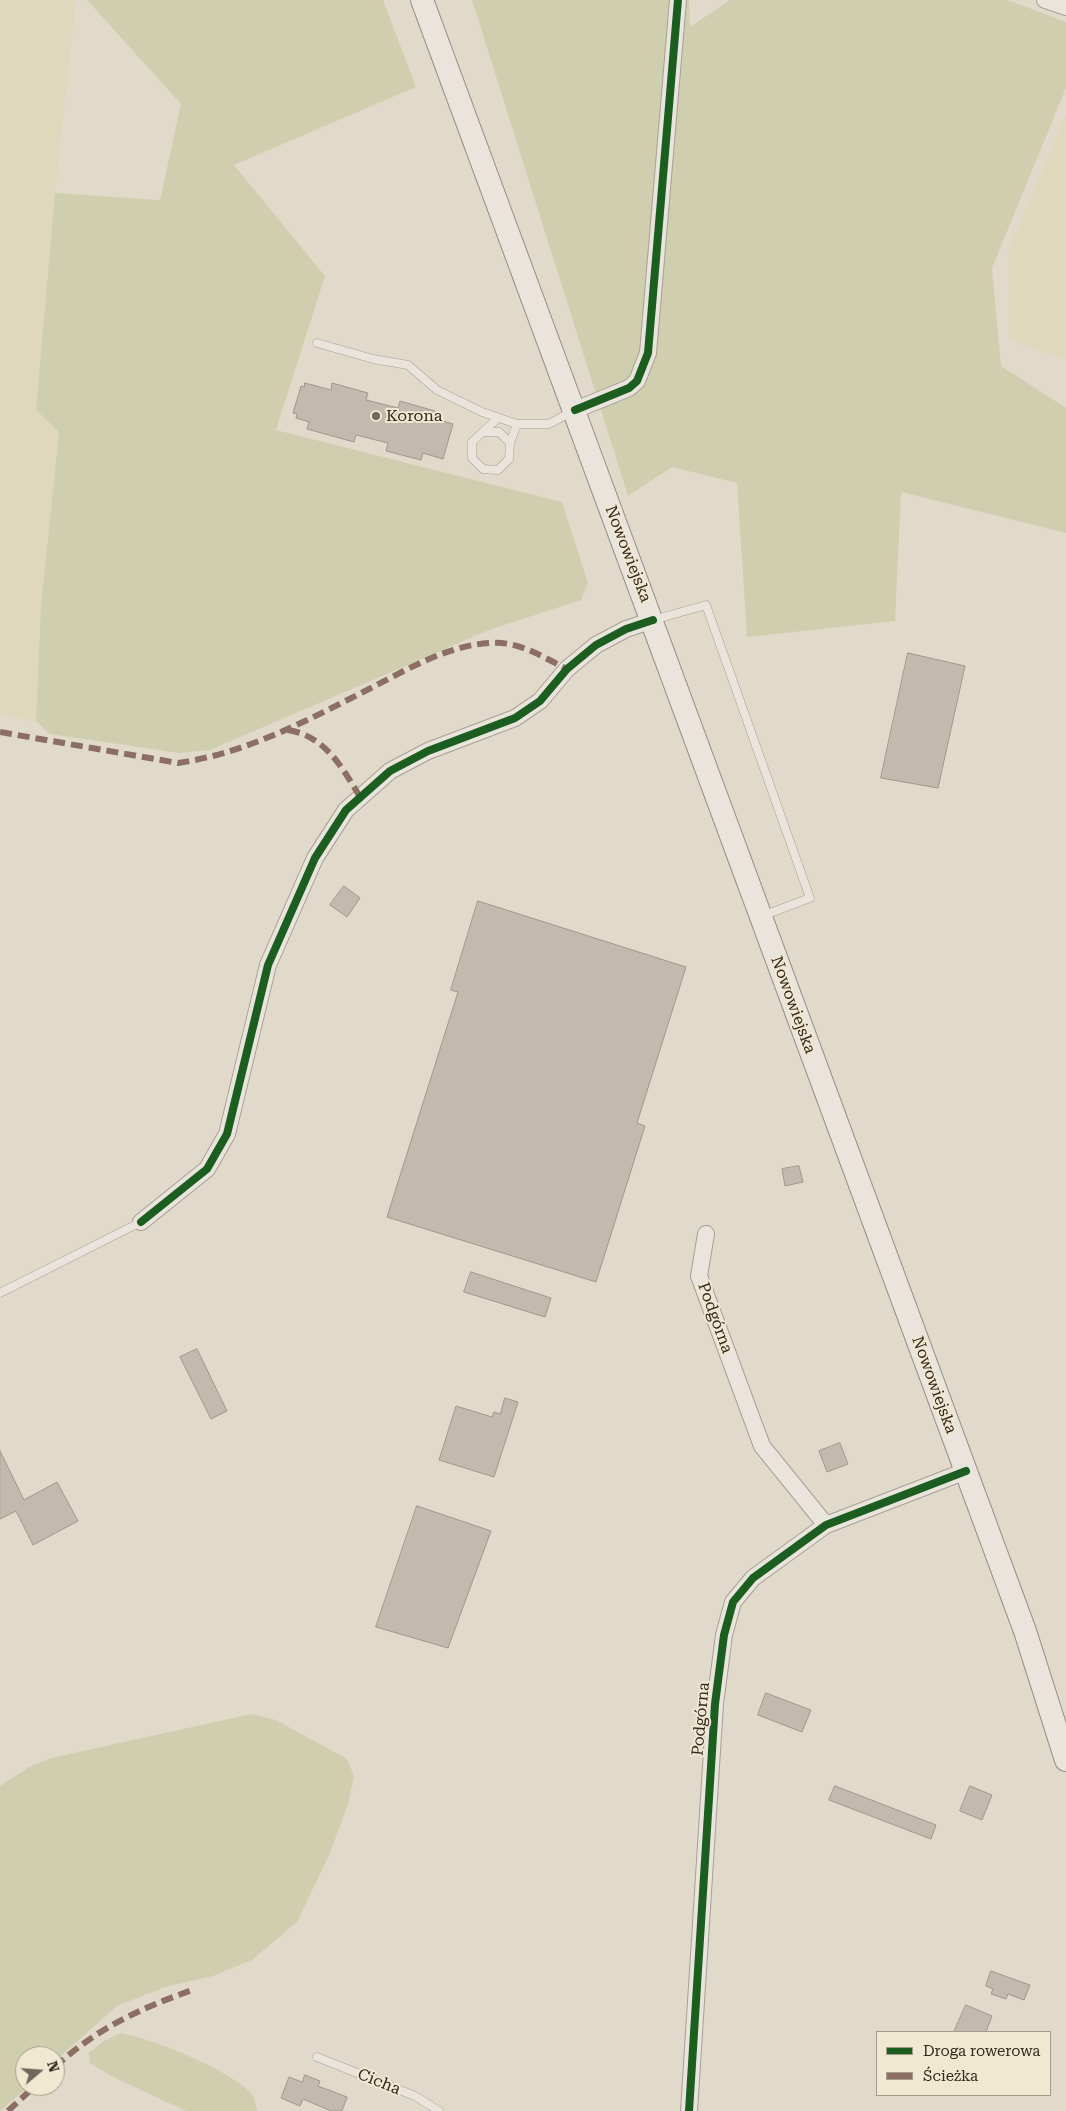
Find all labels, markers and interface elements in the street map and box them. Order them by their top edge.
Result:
place label: Korona [386,406,442,426]
marker: Korona [370,410,382,422]
street label: Nowowiejska [601,503,655,605]
street label: Nowowiejska [766,954,820,1056]
street label: Podgórna [693,1280,737,1356]
street label: Nowowiejska [907,1334,961,1436]
street label: Podgórna [688,1681,714,1757]
legend [876,2031,1051,2096]
text: Droga rowerowa [923,2042,1040,2060]
north arrow [15,2046,65,2096]
text: N [44,2059,63,2074]
street label: Cicha [355,2065,403,2099]
text: Ścieżka [923,2067,978,2085]

